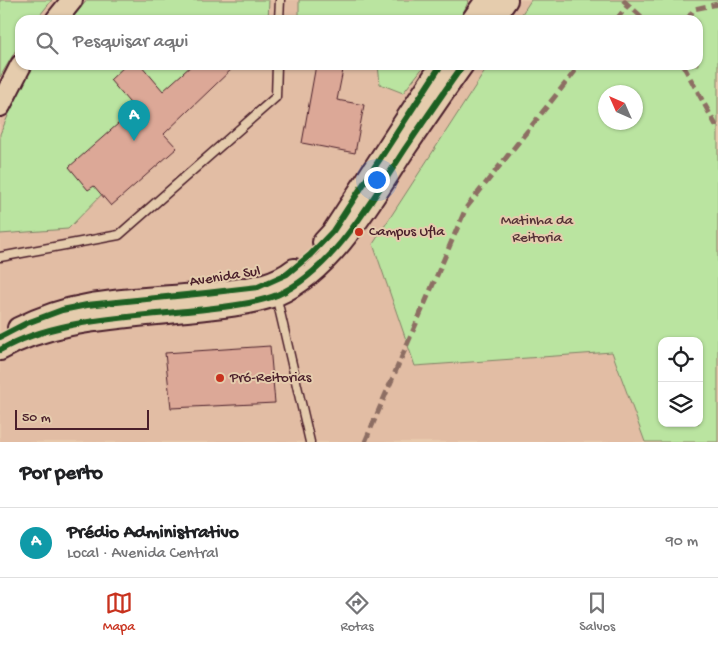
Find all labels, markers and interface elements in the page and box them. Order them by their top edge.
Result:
search box [15,15,703,70]
icon: search [33,29,61,57]
text: Pesquisar aqui [73,31,188,54]
north arrow [598,85,643,130]
pin: A [118,100,150,141]
your location [364,167,390,193]
park label: Matinha da Reitoria [501,212,574,247]
place label: Campus Ufla [369,223,445,241]
marker: Campus Ufla [353,226,365,238]
street label: Avenida Sul [188,263,262,291]
map controls [658,337,703,427]
button: locate [658,337,703,382]
place label: Pró-Reitorias [229,369,312,387]
marker: Pró-Reitorias [214,372,226,384]
button: layers [658,382,703,427]
scale bar [15,407,149,430]
text: 50 m [22,410,51,427]
text: Por perto [20,462,103,487]
text: Prédio Administrativo [67,522,239,545]
text: A [31,533,41,552]
text: 90 m [666,533,698,552]
text: Local · Avenida Central [67,545,219,564]
tab: Mapa [103,589,135,636]
tab: Rotas [340,589,374,636]
tab: Salvos [579,589,615,636]

